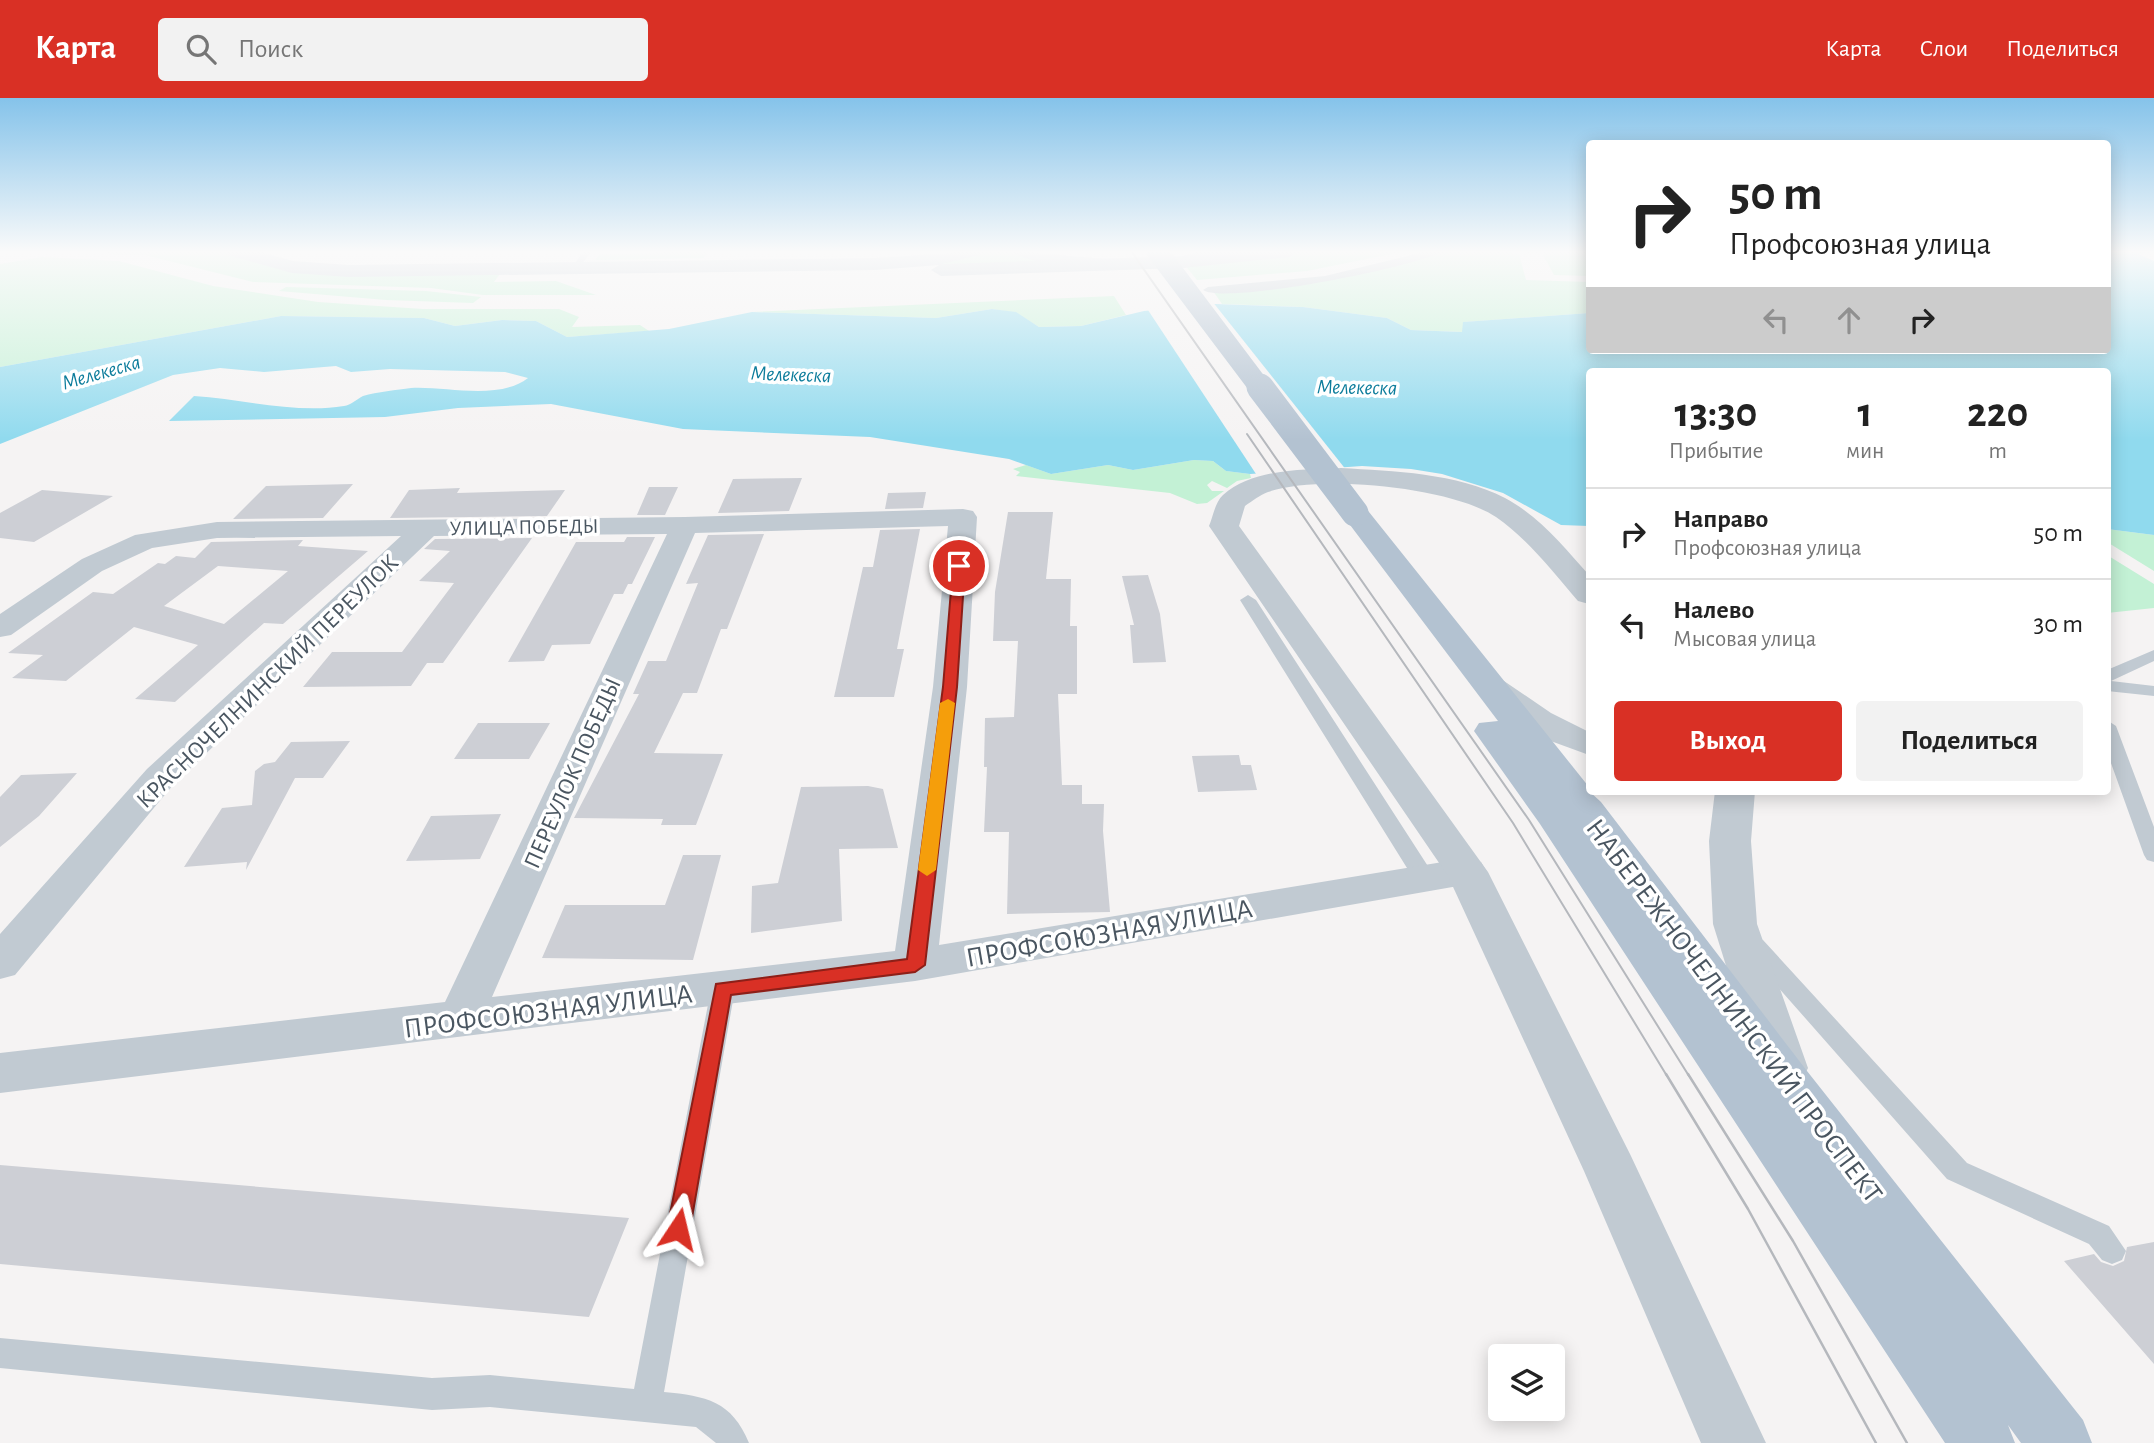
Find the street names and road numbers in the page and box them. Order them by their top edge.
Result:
street label: УЛИЦА ПОБЕДЫ [449,516,599,539]
street label: КРАСНОЧЕЛНИНСКИЙ ПЕРЕУЛОК [132,550,403,813]
street label: ПЕРЕУЛОК ПОБЕДЫ [520,674,626,872]
street label: НАБЕРЕЖНОЧЕЛНИНСКИЙ ПРОСПЕКТ [1580,814,1887,1208]
street label: ПРОФСОЮЗНАЯ УЛИЦА [964,895,1255,973]
street label: ПРОФСОЮЗНАЯ УЛИЦА [402,980,694,1044]

